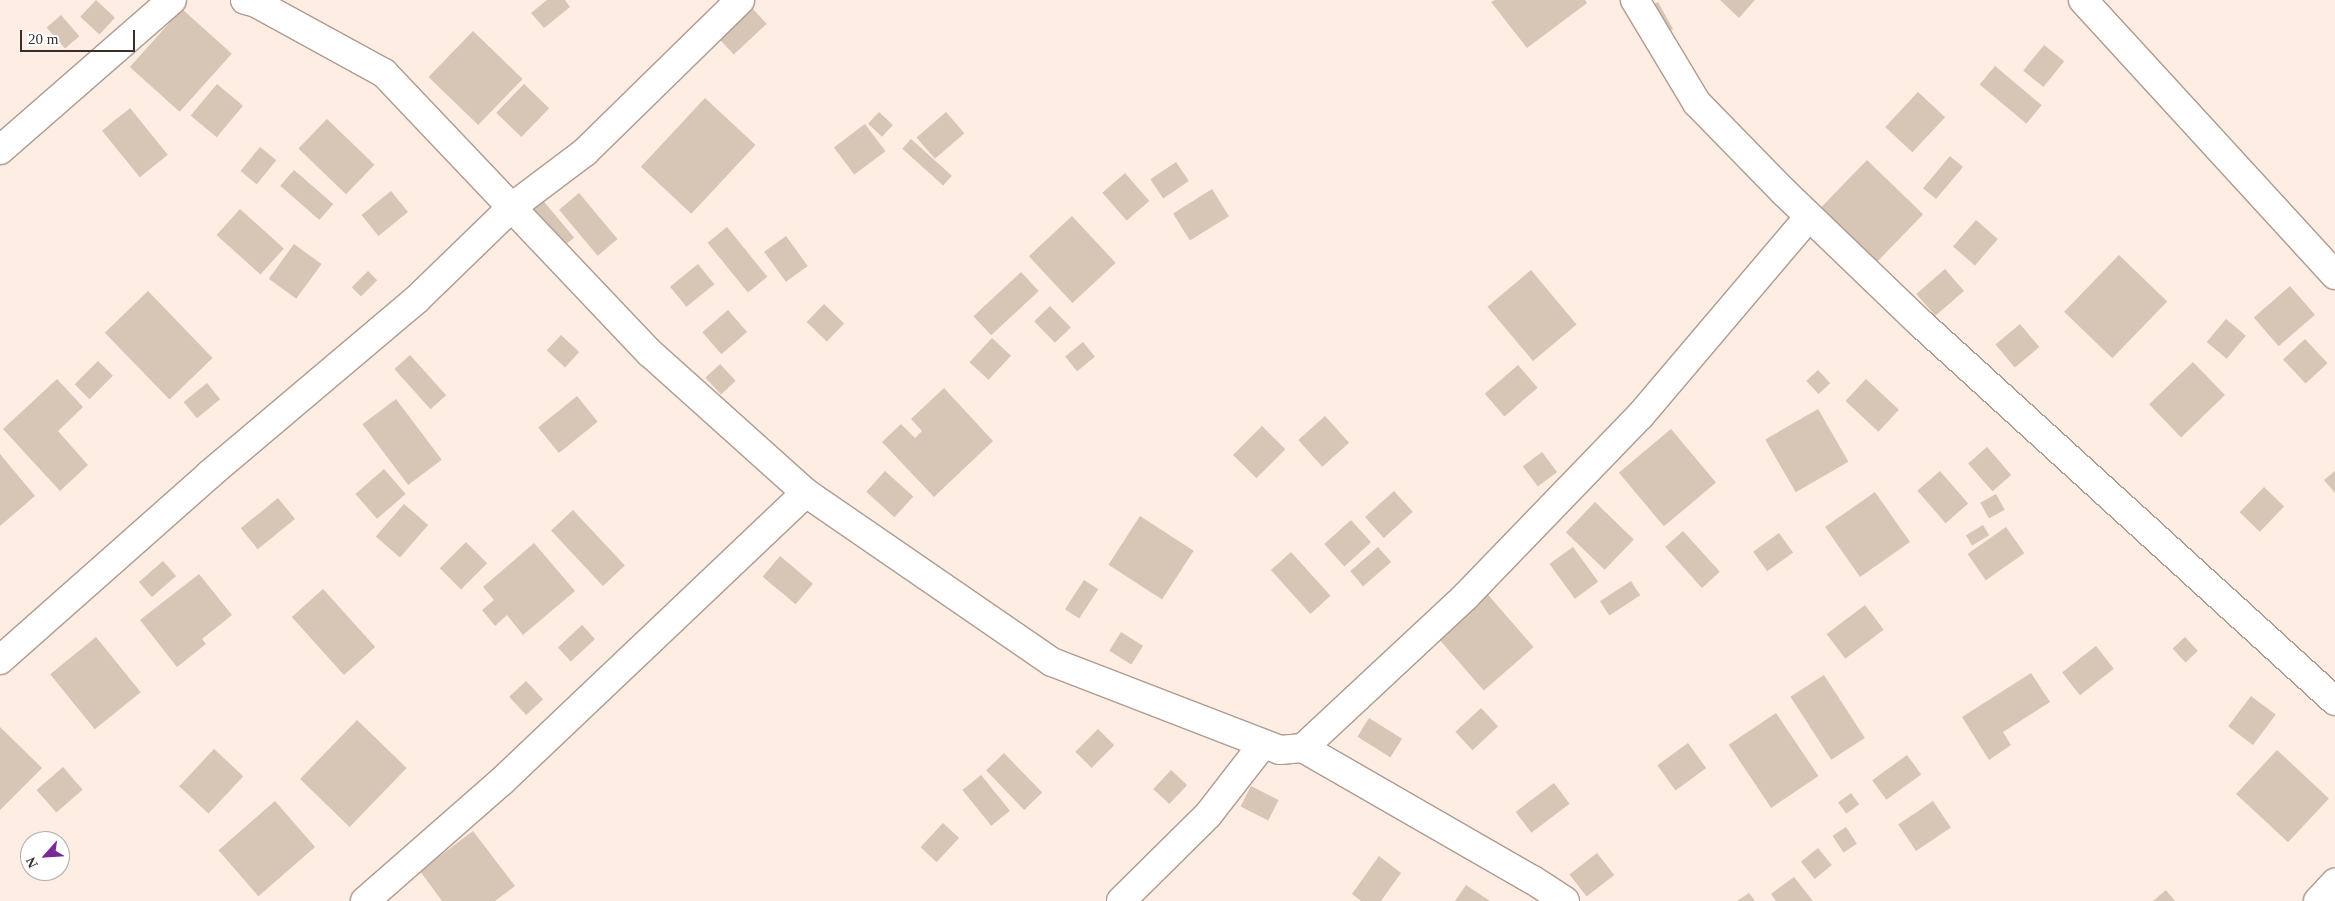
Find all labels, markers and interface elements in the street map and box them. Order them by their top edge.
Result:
scale bar [22,20,138,52]
text: 20 m [28,31,58,47]
north arrow [20,831,70,881]
text: N [23,855,41,870]

